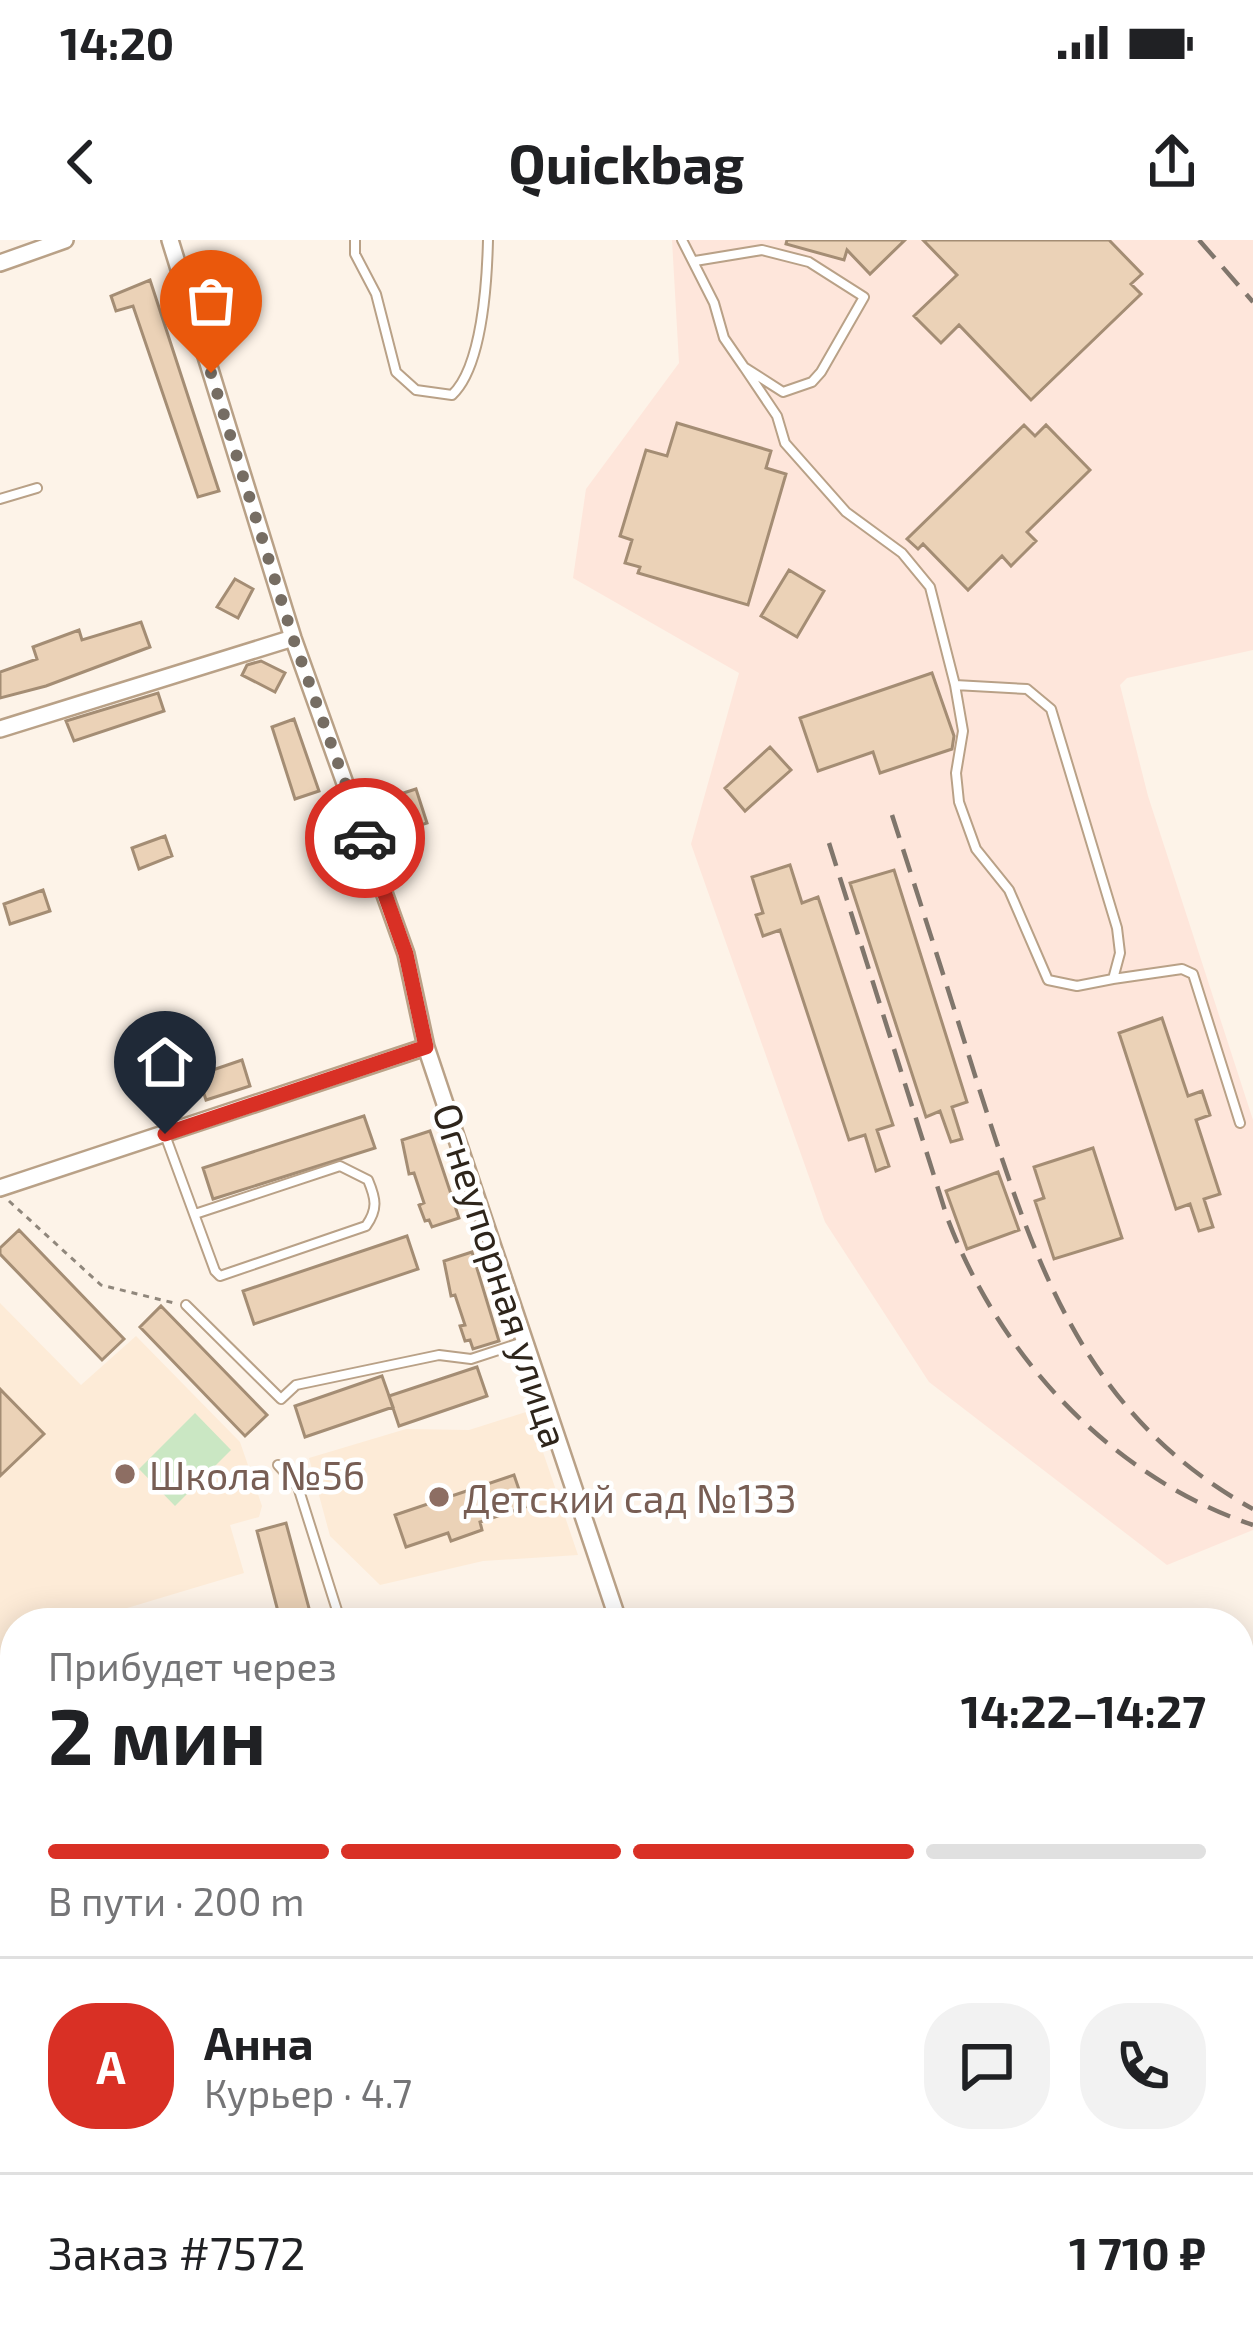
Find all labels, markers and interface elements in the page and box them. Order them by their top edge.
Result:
text: 14:20 [60,15,174,69]
icon: back [48,129,114,195]
icon: share [1139,129,1205,195]
text: Quickbag [509,130,744,195]
pin [160,250,262,373]
icon: bag [178,268,244,334]
courier [305,778,425,898]
icon: car [332,805,398,871]
pin [114,1011,216,1134]
icon: home [132,1029,198,1095]
street label: Огнеупорная улица [423,1097,580,1453]
place label: Школа №56 [149,1451,365,1498]
marker: Школа №56 [112,1461,138,1487]
place label: Детский сад №133 [463,1474,797,1521]
marker: Детский сад №133 [426,1484,452,1510]
text: Прибудет через [48,1642,337,1689]
text: 14:22–14:27 [961,1683,1206,1737]
text: 2 мин [48,1687,266,1781]
text: В пути · 200 m [48,1877,304,1924]
button: chat [924,2003,1050,2129]
button: phone [1080,2003,1206,2129]
text: Анна [204,2015,314,2069]
text: А [96,2039,126,2093]
text: Курьер · 4.7 [204,2069,412,2116]
text: Заказ #7572 [48,2225,305,2279]
text: 1 710 ₽ [1069,2225,1206,2279]

